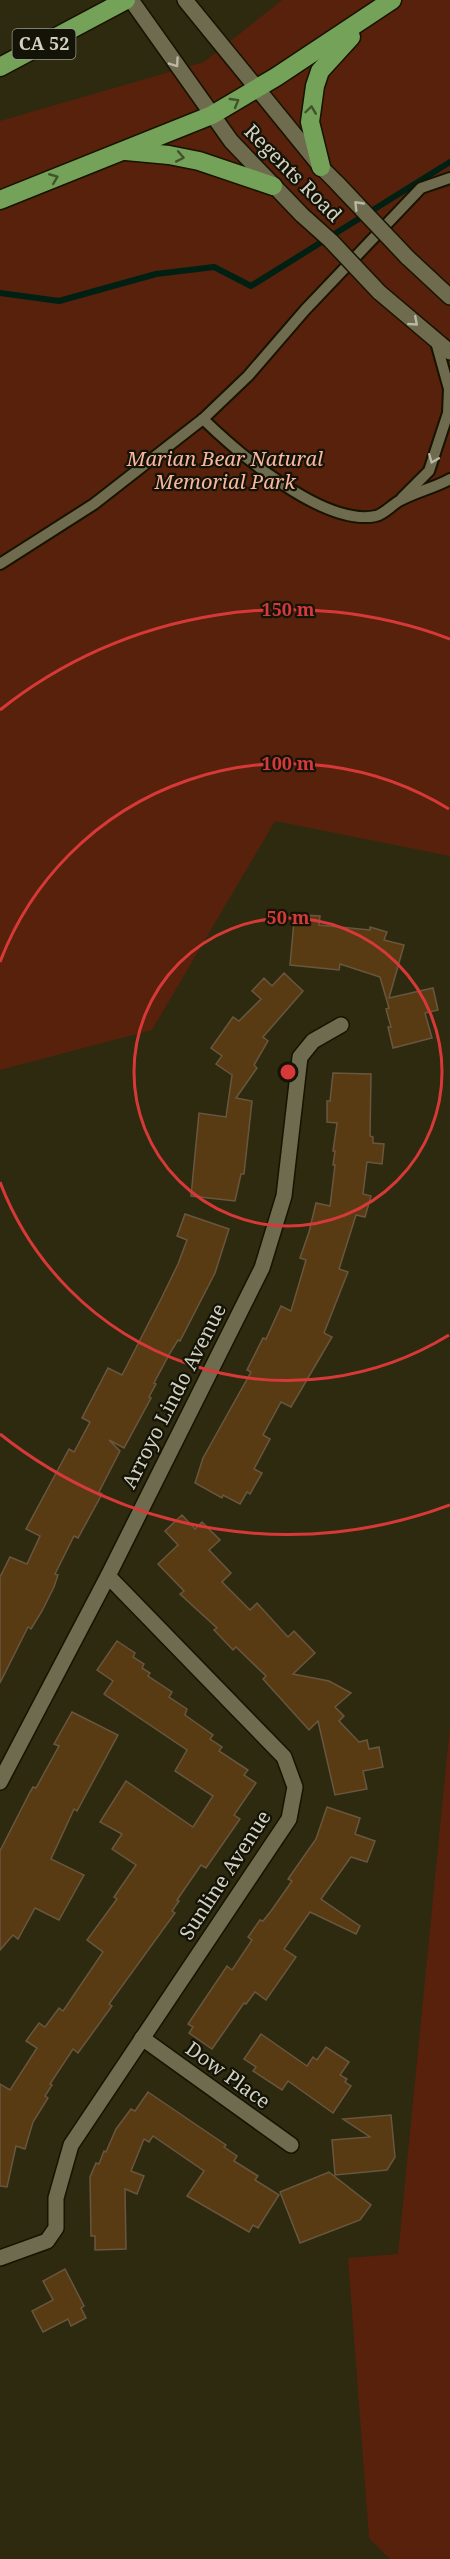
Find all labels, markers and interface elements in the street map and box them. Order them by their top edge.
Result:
road number: CA 52 [12,29,76,59]
one-way arrow [168,56,179,67]
one-way arrow [229,98,239,109]
one-way arrow [305,106,317,115]
street label: Regents Road [239,118,348,227]
one-way arrow [174,150,184,163]
one-way arrow [48,173,59,185]
one-way arrow [354,201,365,212]
one-way arrow [407,315,418,326]
park label: Marian Bear Natural Memorial Park [126,445,323,495]
one-way arrow [428,452,440,463]
text: 150 m [262,597,315,621]
text: 100 m [262,751,315,775]
text: 50 m [267,905,310,929]
centre of rings [278,1062,298,1082]
street label: Arroyo Lindo Avenue [115,1299,232,1493]
street label: Sunline Avenue [173,1805,277,1945]
street label: Dow Place [180,2035,276,2114]

